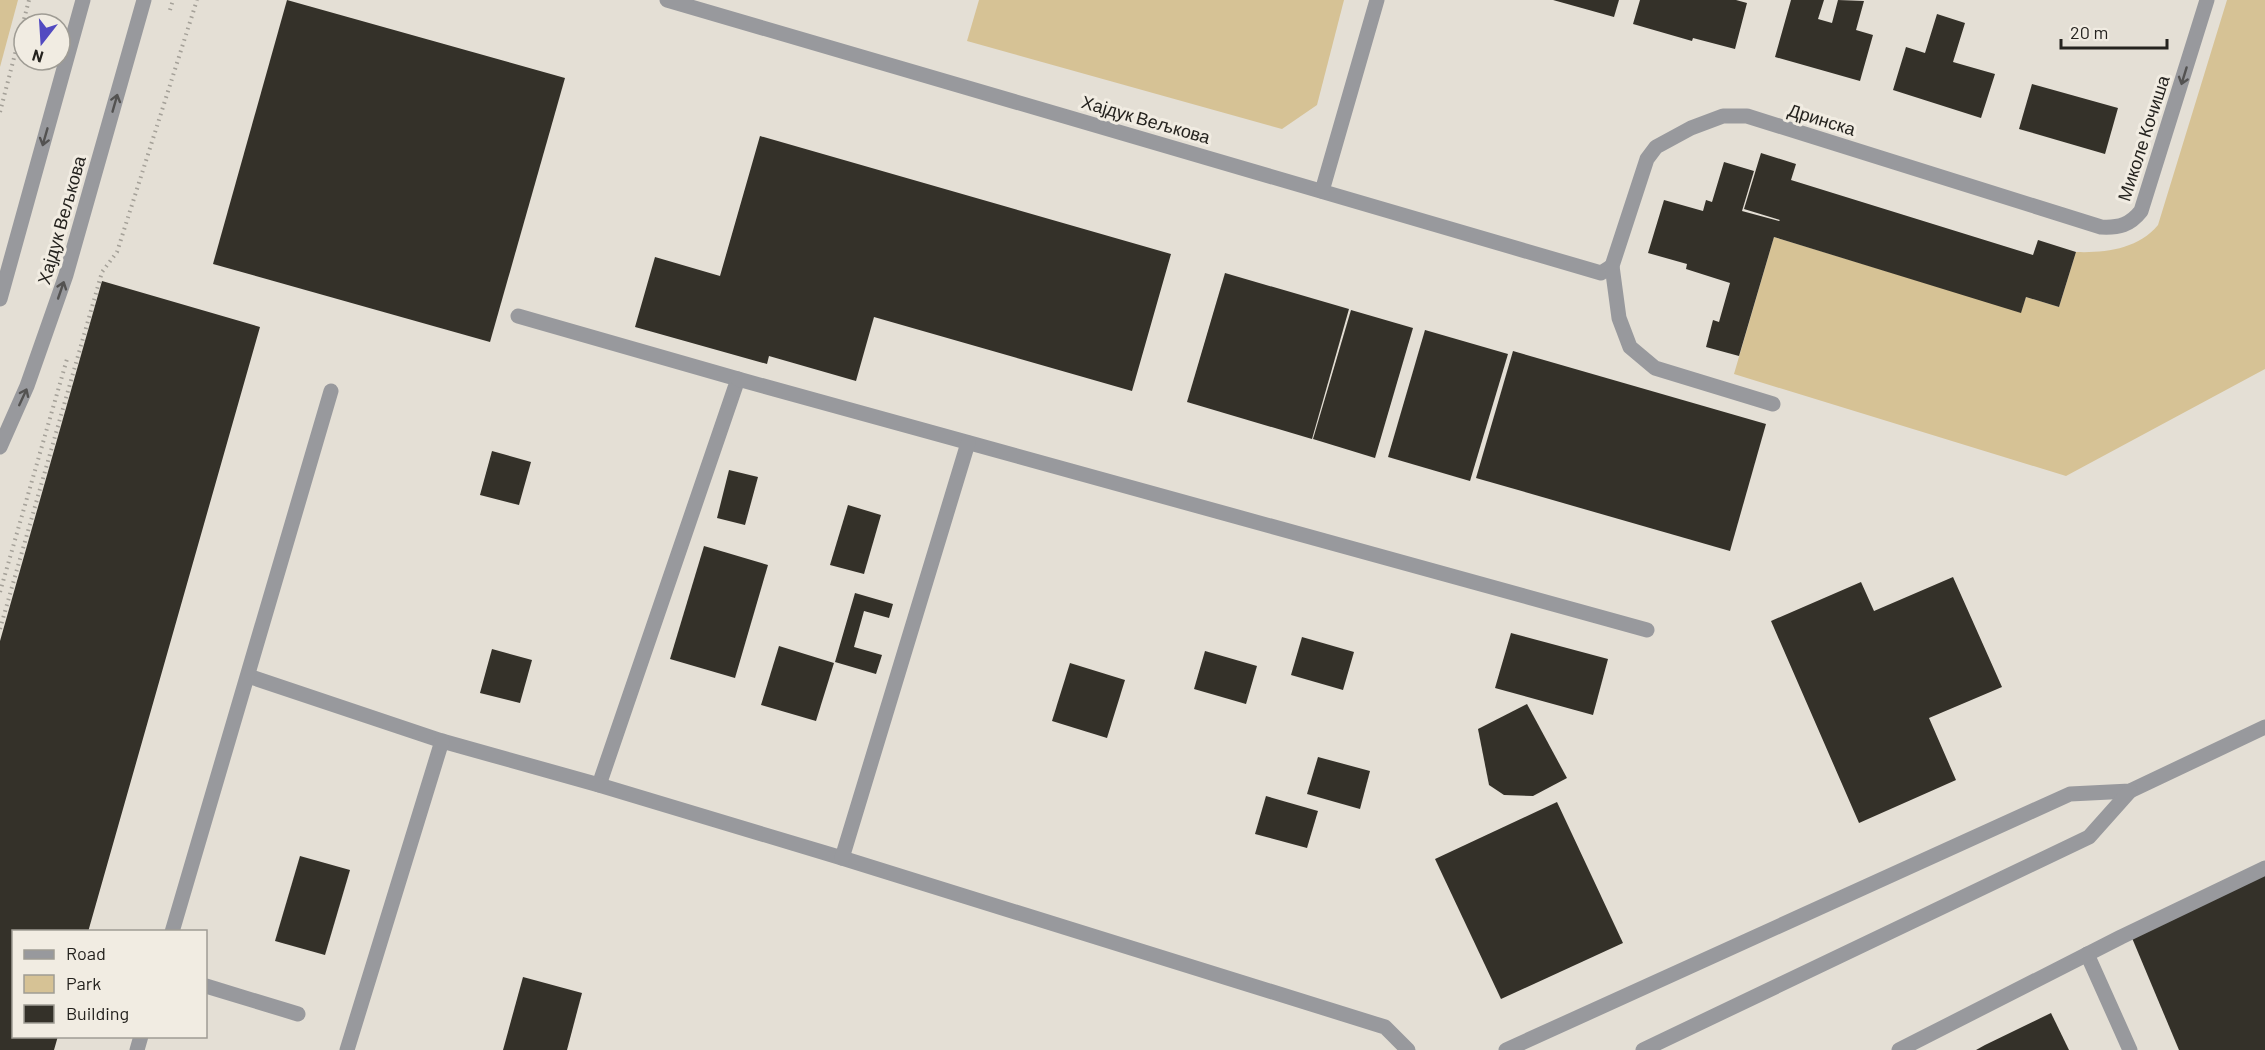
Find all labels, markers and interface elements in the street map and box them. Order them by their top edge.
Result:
north arrow [12,12,72,72]
scale bar [2061,12,2168,50]
text: 20 m [2070,21,2108,43]
text: N [30,46,45,67]
one-way arrow [2178,66,2189,85]
street label: Миколе Кочиша [2112,71,2174,204]
street label: Хајдук Вељкова [1079,90,1214,148]
one-way arrow [110,94,121,113]
street label: Дринска [1786,98,1859,140]
one-way arrow [39,127,50,146]
street label: Хајдук Вељкова [32,152,90,287]
one-way arrow [57,281,68,300]
one-way arrow [17,388,29,406]
legend [12,930,207,1038]
text: Road [66,942,106,964]
text: Park [66,972,101,994]
text: Building [66,1002,129,1024]

